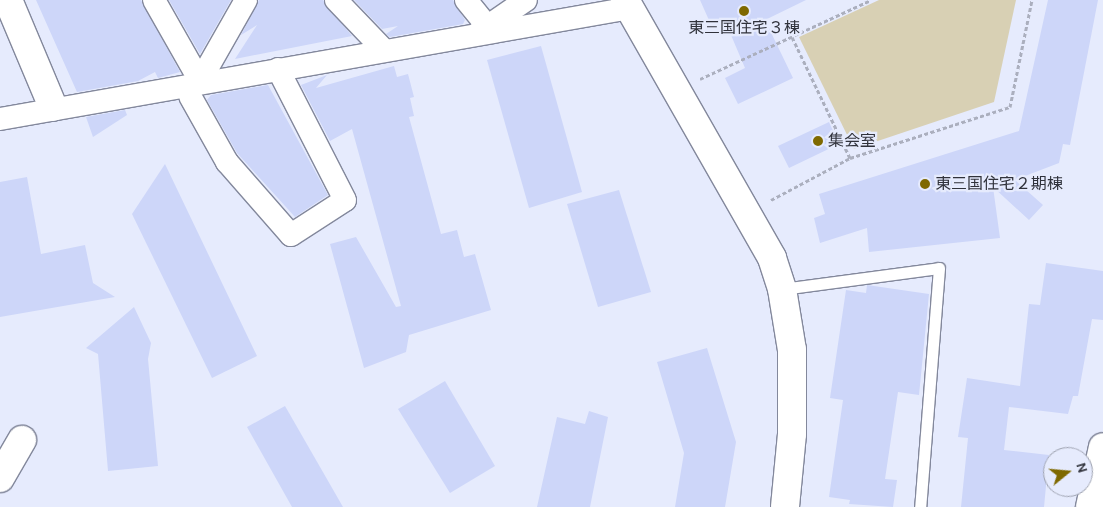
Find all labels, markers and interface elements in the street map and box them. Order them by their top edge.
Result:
marker: 東三国住宅３棟 [738,5,750,17]
place label: 東三国住宅３棟 [688,18,800,38]
place label: 集会室 [828,131,876,151]
marker: 集会室 [812,135,824,147]
place label: 東三国住宅２期棟 [935,174,1063,194]
marker: 東三国住宅２期棟 [919,178,931,190]
north arrow [1043,447,1093,497]
text: N [1072,460,1091,475]

